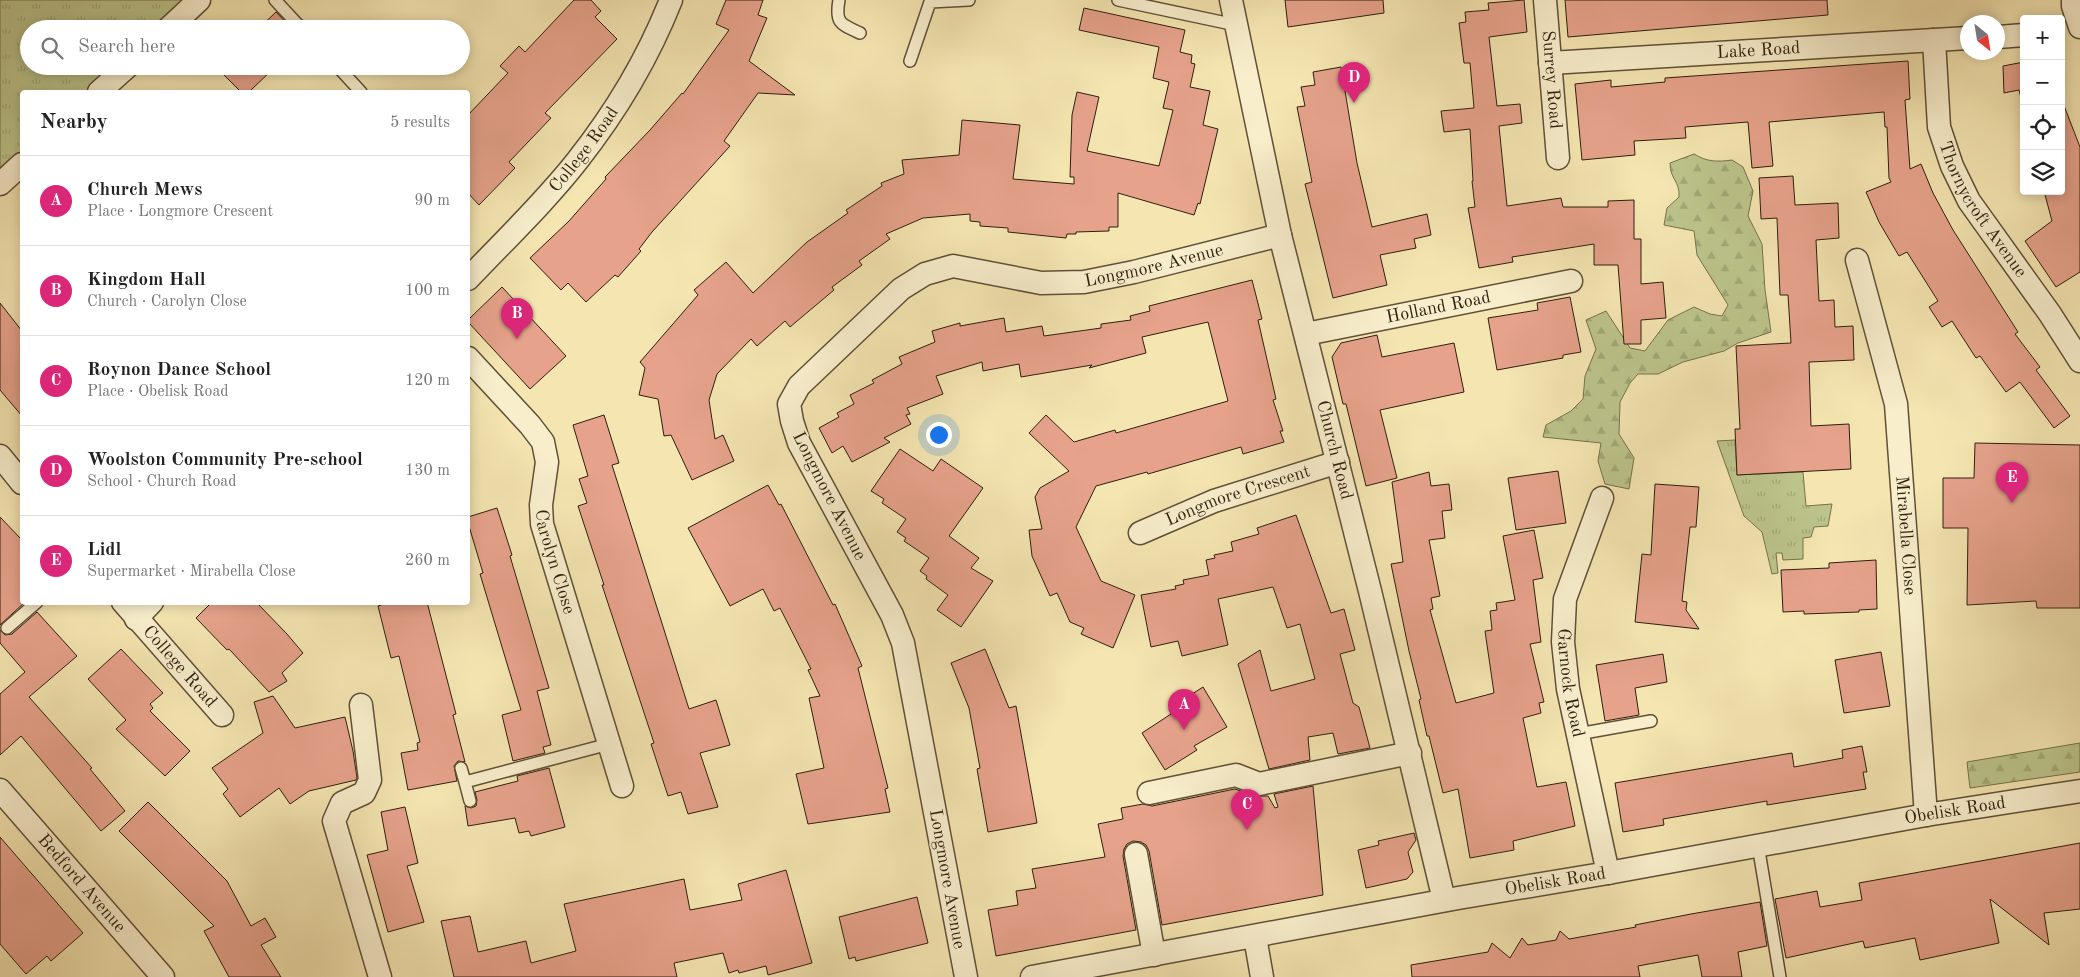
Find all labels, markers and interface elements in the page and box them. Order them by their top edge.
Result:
north arrow [1960,15,2005,60]
map controls [2020,15,2065,195]
button: + [2020,15,2065,60]
search box [20,20,470,75]
street label: Surrey Road [1539,30,1565,130]
icon: search [38,34,66,62]
text: Search here [78,38,175,57]
street label: Lake Road [1716,39,1801,62]
button: − [2020,60,2065,105]
pin: D [1338,62,1370,103]
street label: College Road [546,104,622,196]
button: locate [2020,105,2065,150]
text: Nearby [40,112,108,133]
text: 5 results [390,115,450,131]
street label: Thornycroft Avenue [1935,139,2030,281]
button: layers [2020,150,2065,195]
text: Church Mews [87,181,203,200]
text: A [50,193,62,209]
text: 90 m [414,193,450,209]
text: Place · Longmore Crescent [87,204,273,220]
street label: Longmore Avenue [1083,241,1225,291]
text: Kingdom Hall [87,271,206,290]
text: B [50,283,62,299]
text: 100 m [405,283,450,299]
street label: Holland Road [1385,288,1492,327]
text: Church · Carolyn Close [87,294,247,310]
pin: B [501,298,533,339]
text: Roynon Dance School [87,361,271,380]
text: C [51,373,61,389]
text: 120 m [405,373,450,389]
text: Place · Obelisk Road [87,384,229,400]
street label: Church Road [1313,399,1356,502]
your location [926,422,952,448]
street label: Longmore Avenue [789,429,869,563]
text: Woolston Community Pre-school [87,451,363,470]
street label: Longmore Crescent [1163,462,1313,530]
pin: E [1996,462,2028,503]
text: D [50,463,62,479]
text: 130 m [405,463,450,479]
text: School · Church Road [87,474,237,490]
street label: Mirabella Close [1892,475,1919,596]
street label: Carolyn Close [532,509,578,616]
text: Lidl [87,541,121,560]
text: E [50,553,62,569]
text: 260 m [405,553,450,569]
text: Supermarket · Mirabella Close [87,564,296,580]
street label: College Road [139,622,220,711]
street label: Garnock Road [1554,628,1587,739]
pin: A [1168,689,1200,730]
pin: C [1231,789,1263,830]
street label: Obelisk Road [1903,794,2007,828]
street label: Longmore Avenue [926,808,968,950]
street label: Bedford Avenue [34,831,129,936]
street label: Obelisk Road [1503,864,1607,899]

